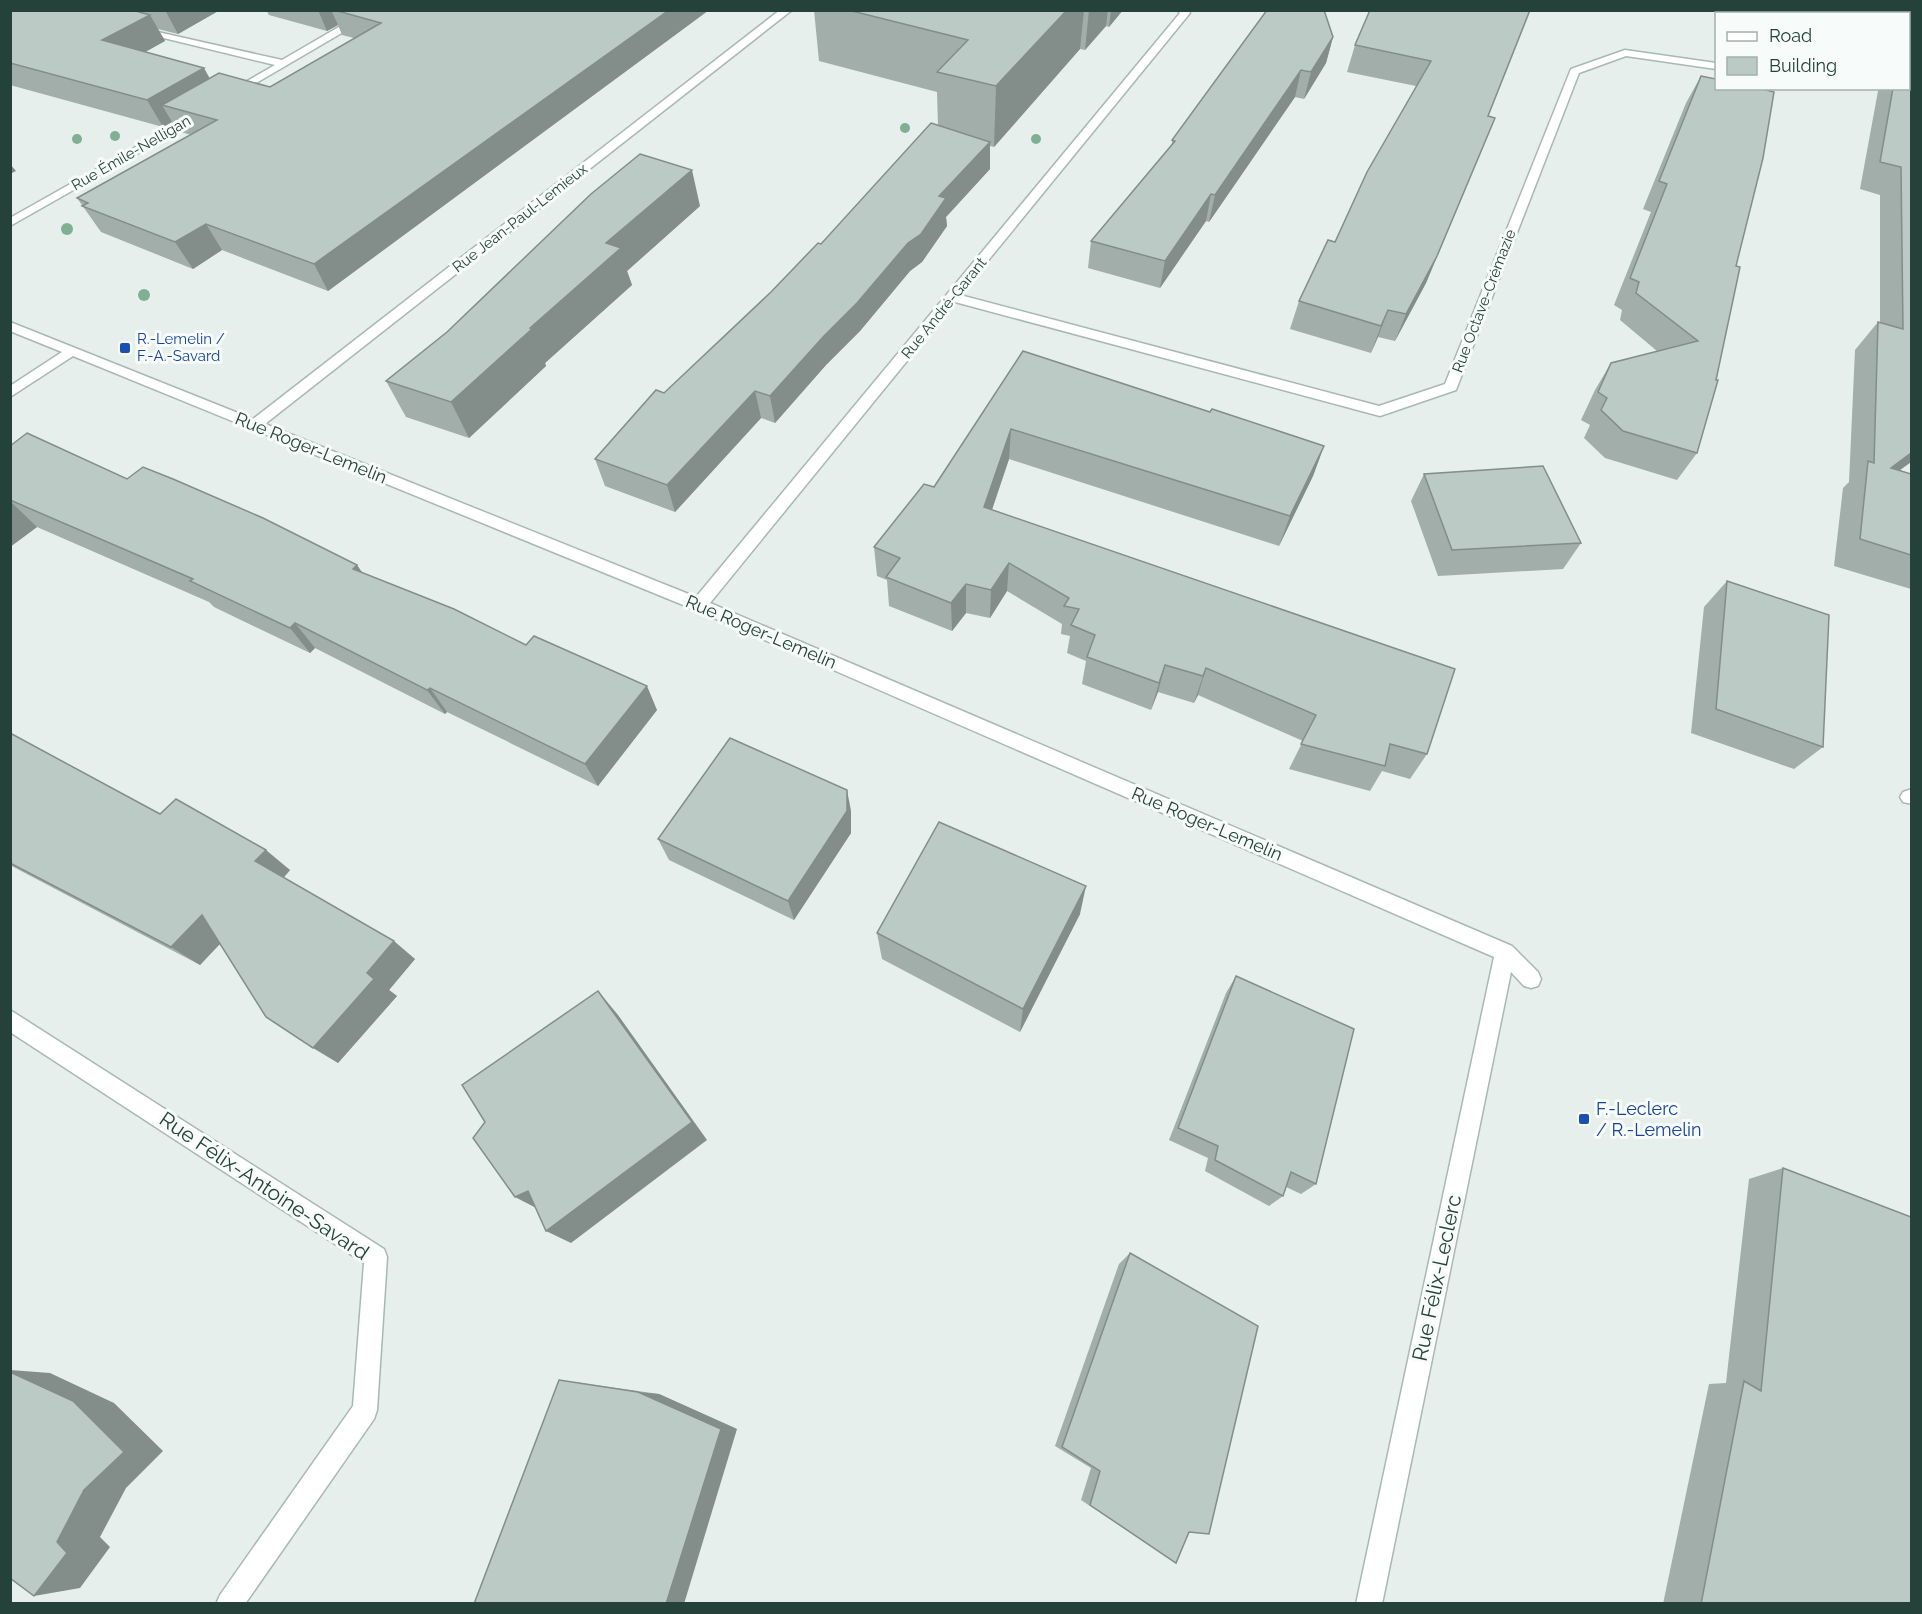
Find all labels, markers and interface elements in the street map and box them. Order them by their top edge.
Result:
legend [1715,12,1910,90]
text: Road [1769,25,1812,46]
text: Building [1769,55,1837,76]
street label: Rue Émile-Nelligan [68,112,194,194]
street label: Rue Jean-Paul-Lemieux [449,159,591,276]
street label: Rue Octave-Crémazie [1448,227,1520,375]
street label: Rue André-Garant [898,254,990,362]
place label: R.-Lemelin / F.-A.-Savard [137,330,225,365]
marker: R.-Lemelin / F.-A.-Savard [118,341,132,355]
street label: Rue Roger-Lemelin [232,407,390,488]
street label: Rue Roger-Lemelin [683,590,840,673]
street label: Rue Roger-Lemelin [1129,782,1286,865]
place label: F.-Leclerc / R.-Lemelin [1596,1098,1702,1140]
street label: Rue Félix-Antoine-Savard [155,1106,374,1265]
marker: F.-Leclerc / R.-Lemelin [1577,1112,1591,1126]
street label: Rue Félix-Leclerc [1407,1192,1466,1363]

